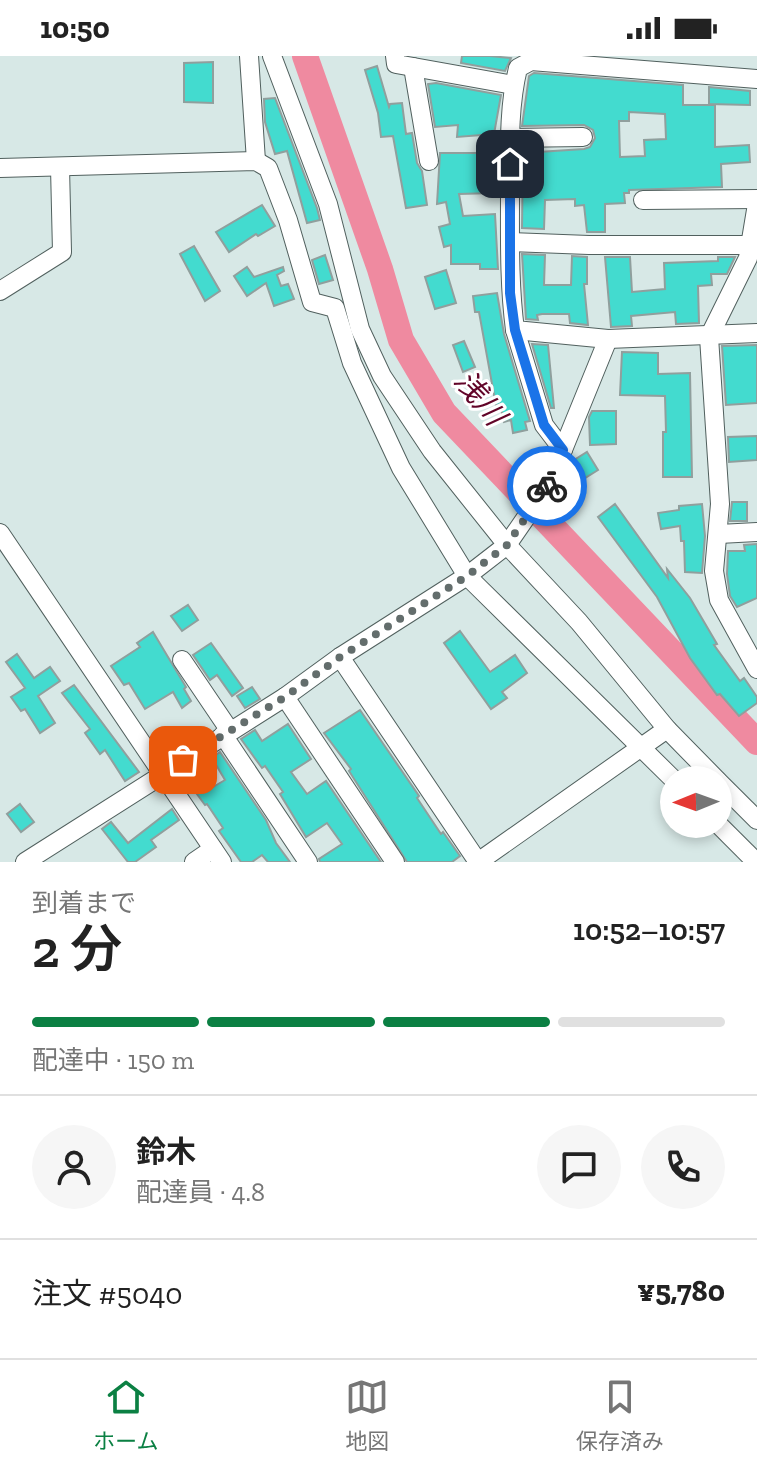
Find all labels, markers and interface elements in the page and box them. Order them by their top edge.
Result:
text: 10:50 [40,10,110,46]
pin [476,130,544,198]
icon: home [488,142,532,186]
water label: 浅川 [447,363,515,435]
courier [507,446,587,526]
icon: bike [525,464,569,508]
pin [149,726,217,794]
icon: bag [161,738,205,782]
north arrow [660,766,732,838]
map controls [660,766,732,838]
text: 到着まで [32,887,136,919]
text: 10:52–10:57 [573,912,725,948]
text: 2 分 [32,918,122,980]
text: 配達中 · 150 m [32,1044,194,1076]
button: person [32,1125,116,1209]
button: chat [537,1125,621,1209]
button: phone [641,1125,725,1209]
text: 鈴木 [136,1134,196,1170]
text: 配達員 · 4.8 [136,1176,265,1208]
text: ¥5,780 [637,1273,725,1309]
text: 注文 #5040 [32,1276,183,1312]
tab: ホーム [93,1375,159,1455]
tab: 地図 [345,1375,389,1455]
tab: 保存済み [576,1375,664,1455]

